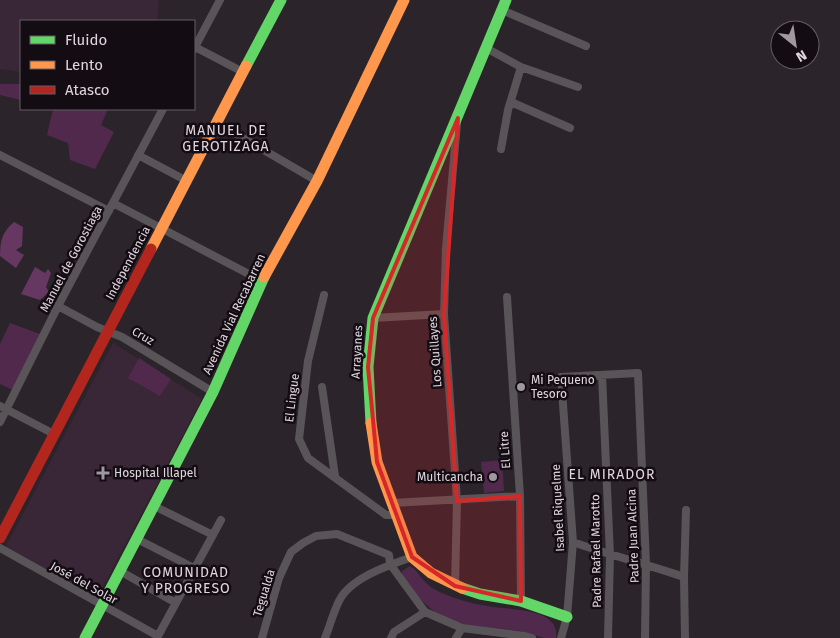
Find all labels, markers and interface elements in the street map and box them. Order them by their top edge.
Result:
legend [20,20,195,110]
north arrow [770,20,820,70]
text: Fluido [65,31,107,49]
text: N [793,46,810,66]
text: Lento [65,56,103,74]
text: Atasco [65,81,110,99]
district label: MANUEL DE GEROTIZAGA [182,122,270,155]
street label: Manuel de Gorostiaga [37,204,105,314]
street label: Independencia [103,224,153,302]
street label: Avenida Vial Recabarren [200,251,268,377]
street label: Los Quillayes [425,315,444,388]
street label: Cruz [129,324,157,348]
street label: Arrayanes [349,325,365,379]
street label: El Lingue [282,373,302,423]
place label: Mi Pequeno Tesoro [531,373,595,401]
marker: Mi Pequeno Tesoro [515,381,527,393]
street label: El Litre [497,431,513,469]
street label: Isabel Riquelme [549,464,567,552]
marker: Hospital Illapel [96,466,110,480]
place label: Hospital Illapel [114,466,197,480]
district label: EL MIRADOR [569,466,655,483]
place label: Multicancha [417,470,483,484]
marker: Multicancha [487,471,499,483]
street label: Padre Juan Alcina [624,489,642,583]
street label: Padre Rafael Marotto [588,494,604,608]
street label: José del Solar [48,559,120,607]
district label: COMUNIDAD Y PROGRESO [141,564,231,597]
street label: Tegualda [250,568,278,618]

